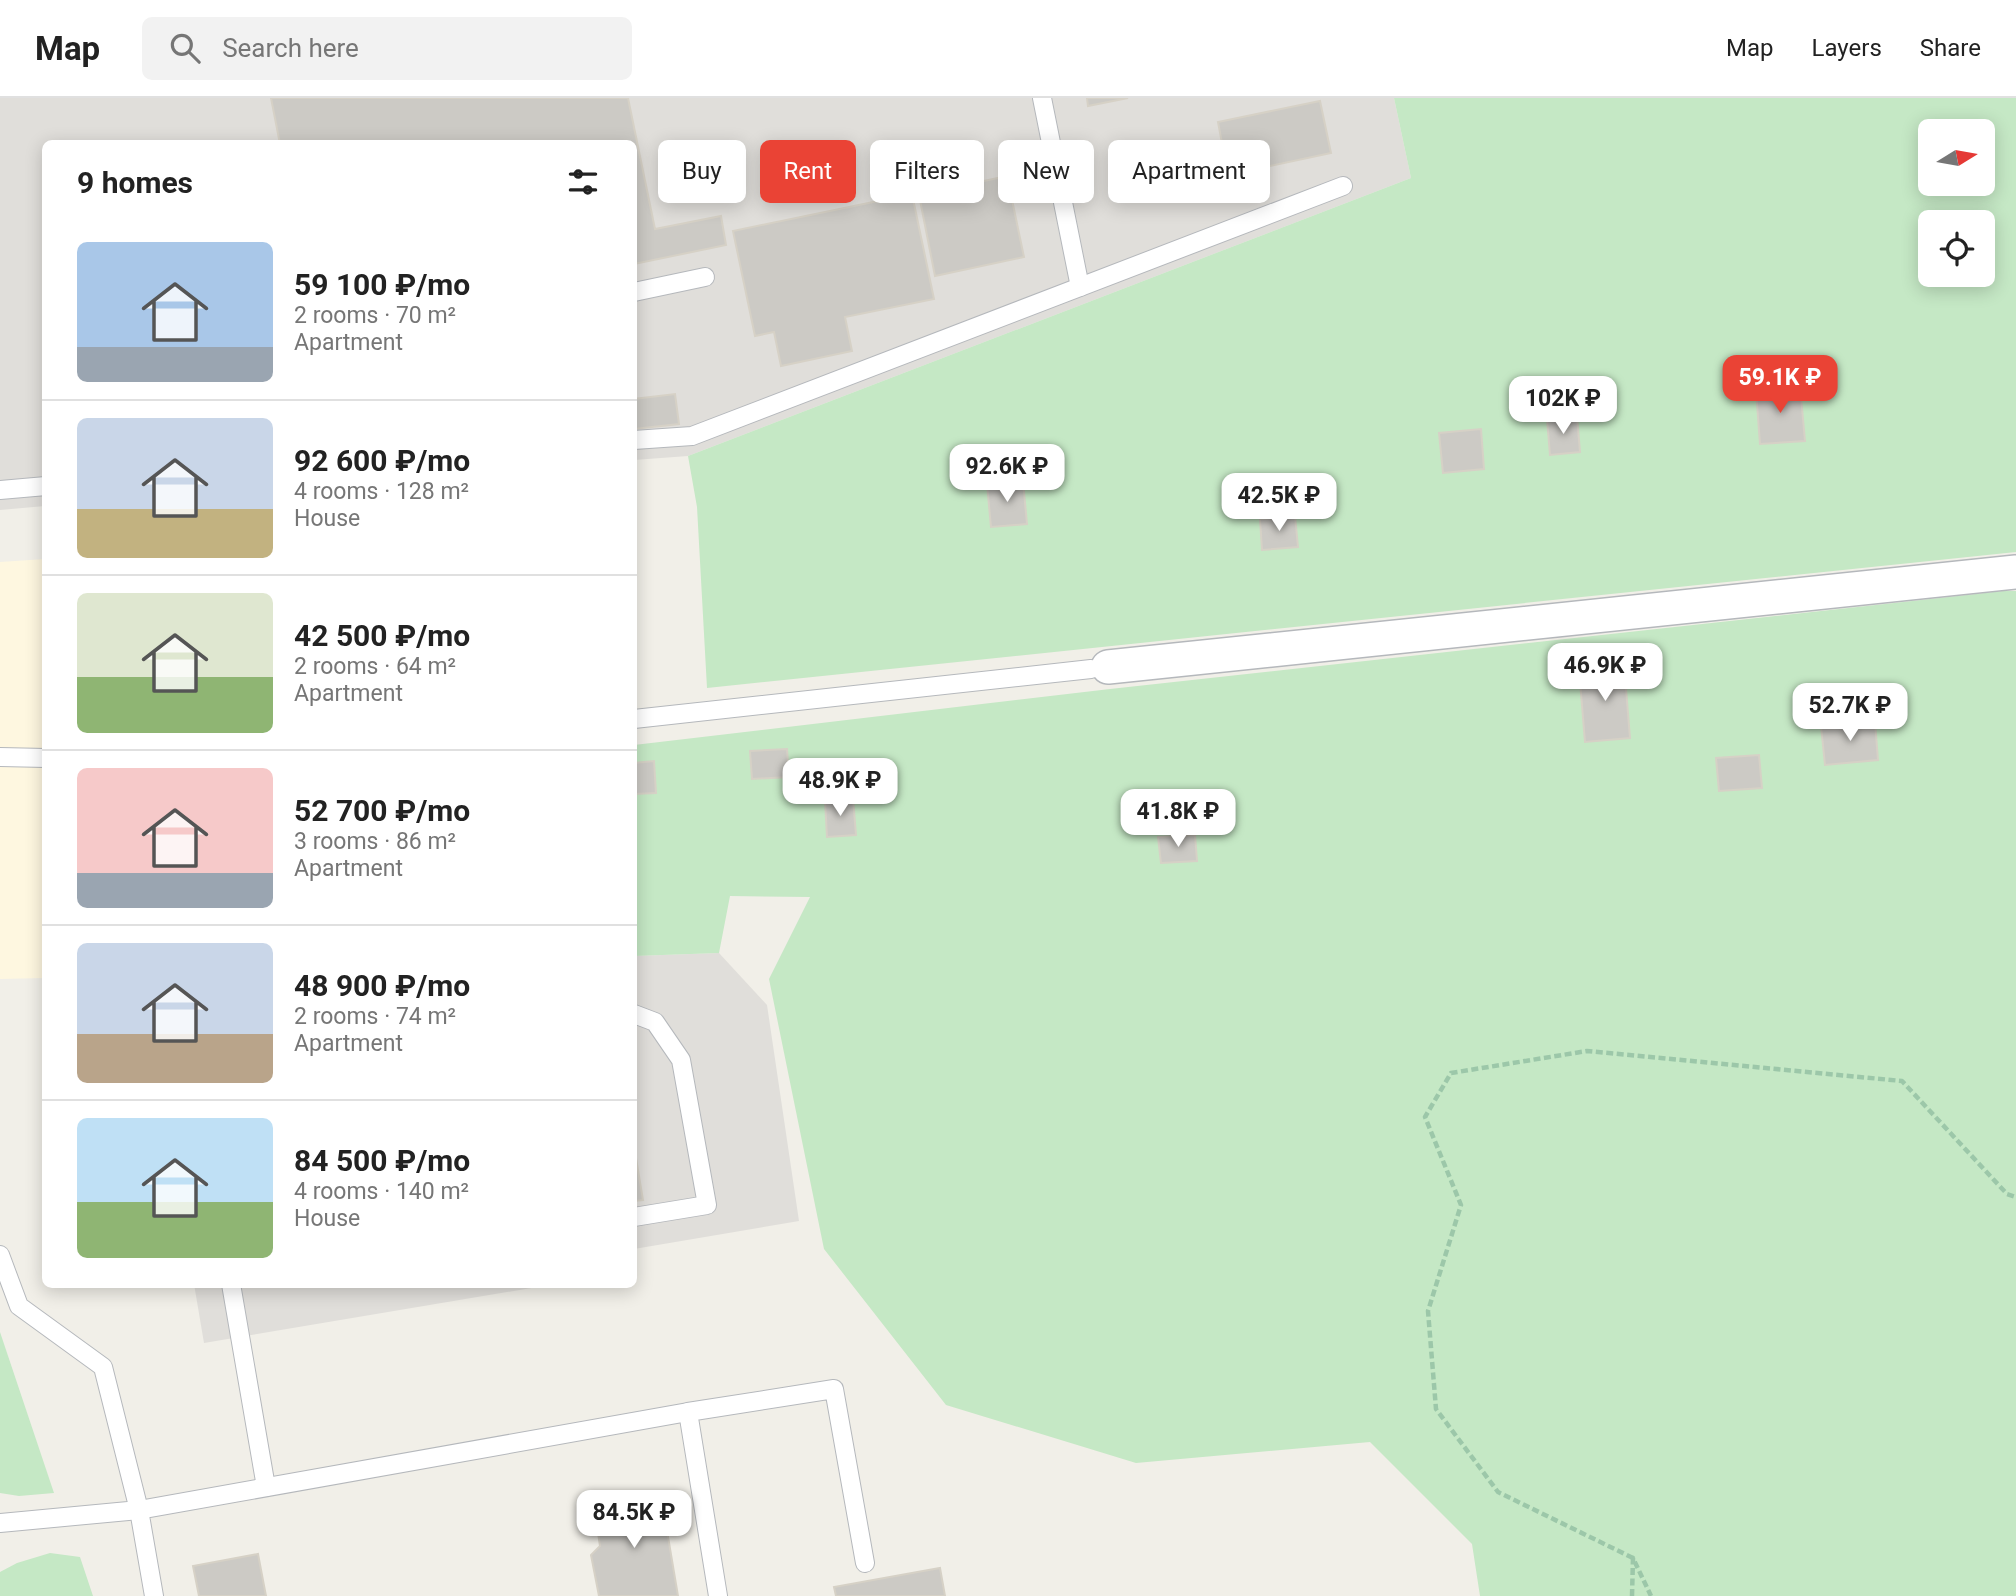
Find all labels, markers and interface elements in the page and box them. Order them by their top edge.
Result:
search box [142,17,632,80]
text: Map [35,29,100,68]
icon: search [166,29,204,67]
text: Search here [222,33,359,63]
text: Map [1726,34,1774,62]
text: Layers [1812,34,1882,62]
text: Share [1920,34,1981,62]
north arrow [1918,119,1995,196]
map controls [1918,119,1995,287]
chip: Buy [658,140,746,203]
chip: Rent [760,140,856,203]
chip: Filters [870,140,984,203]
chip: New [998,140,1094,203]
chip: Apartment [1108,140,1270,203]
icon: filters [564,163,602,201]
text: 9 homes [77,165,193,200]
button: locate [1918,210,1995,287]
text: 59 100 ₽/mo [294,267,470,302]
icon: home [133,270,217,354]
text: 2 rooms · 70 m² [294,302,456,329]
text: Apartment [294,329,403,356]
pin: 59.1K ₽ [1715,356,1845,415]
text: 59.1K ₽ [1739,364,1821,391]
pin: 102K ₽ [1506,376,1620,436]
text: 102K ₽ [1525,385,1601,412]
text: 92 600 ₽/mo [294,443,470,478]
pin: 92.6K ₽ [942,444,1072,504]
icon: home [133,446,217,530]
text: 92.6K ₽ [966,453,1048,480]
pin: 42.5K ₽ [1214,474,1344,533]
text: 4 rooms · 128 m² [294,478,469,505]
text: 42.5K ₽ [1238,482,1320,509]
text: House [294,505,360,532]
text: 42 500 ₽/mo [294,618,470,653]
icon: home [133,621,217,705]
pin: 46.9K ₽ [1540,644,1670,703]
text: 46.9K ₽ [1564,652,1646,679]
text: 2 rooms · 64 m² [294,653,456,680]
text: Apartment [294,680,403,707]
pin: 52.7K ₽ [1785,684,1915,743]
text: 52.7K ₽ [1809,692,1891,719]
pin: 48.9K ₽ [775,758,905,818]
text: 48.9K ₽ [799,767,881,794]
pin: 41.8K ₽ [1113,790,1243,849]
text: 52 700 ₽/mo [294,793,470,828]
icon: home [133,796,217,880]
text: 41.8K ₽ [1137,798,1219,825]
text: 3 rooms · 86 m² [294,828,456,855]
text: Apartment [294,855,403,882]
text: 48 900 ₽/mo [294,968,470,1003]
icon: home [133,971,217,1055]
text: 2 rooms · 74 m² [294,1003,456,1030]
text: Apartment [294,1030,403,1057]
text: 84 500 ₽/mo [294,1143,470,1178]
icon: home [133,1146,217,1230]
text: 4 rooms · 140 m² [294,1178,469,1205]
text: House [294,1205,360,1232]
pin: 84.5K ₽ [569,1490,699,1550]
text: 84.5K ₽ [593,1499,675,1526]

